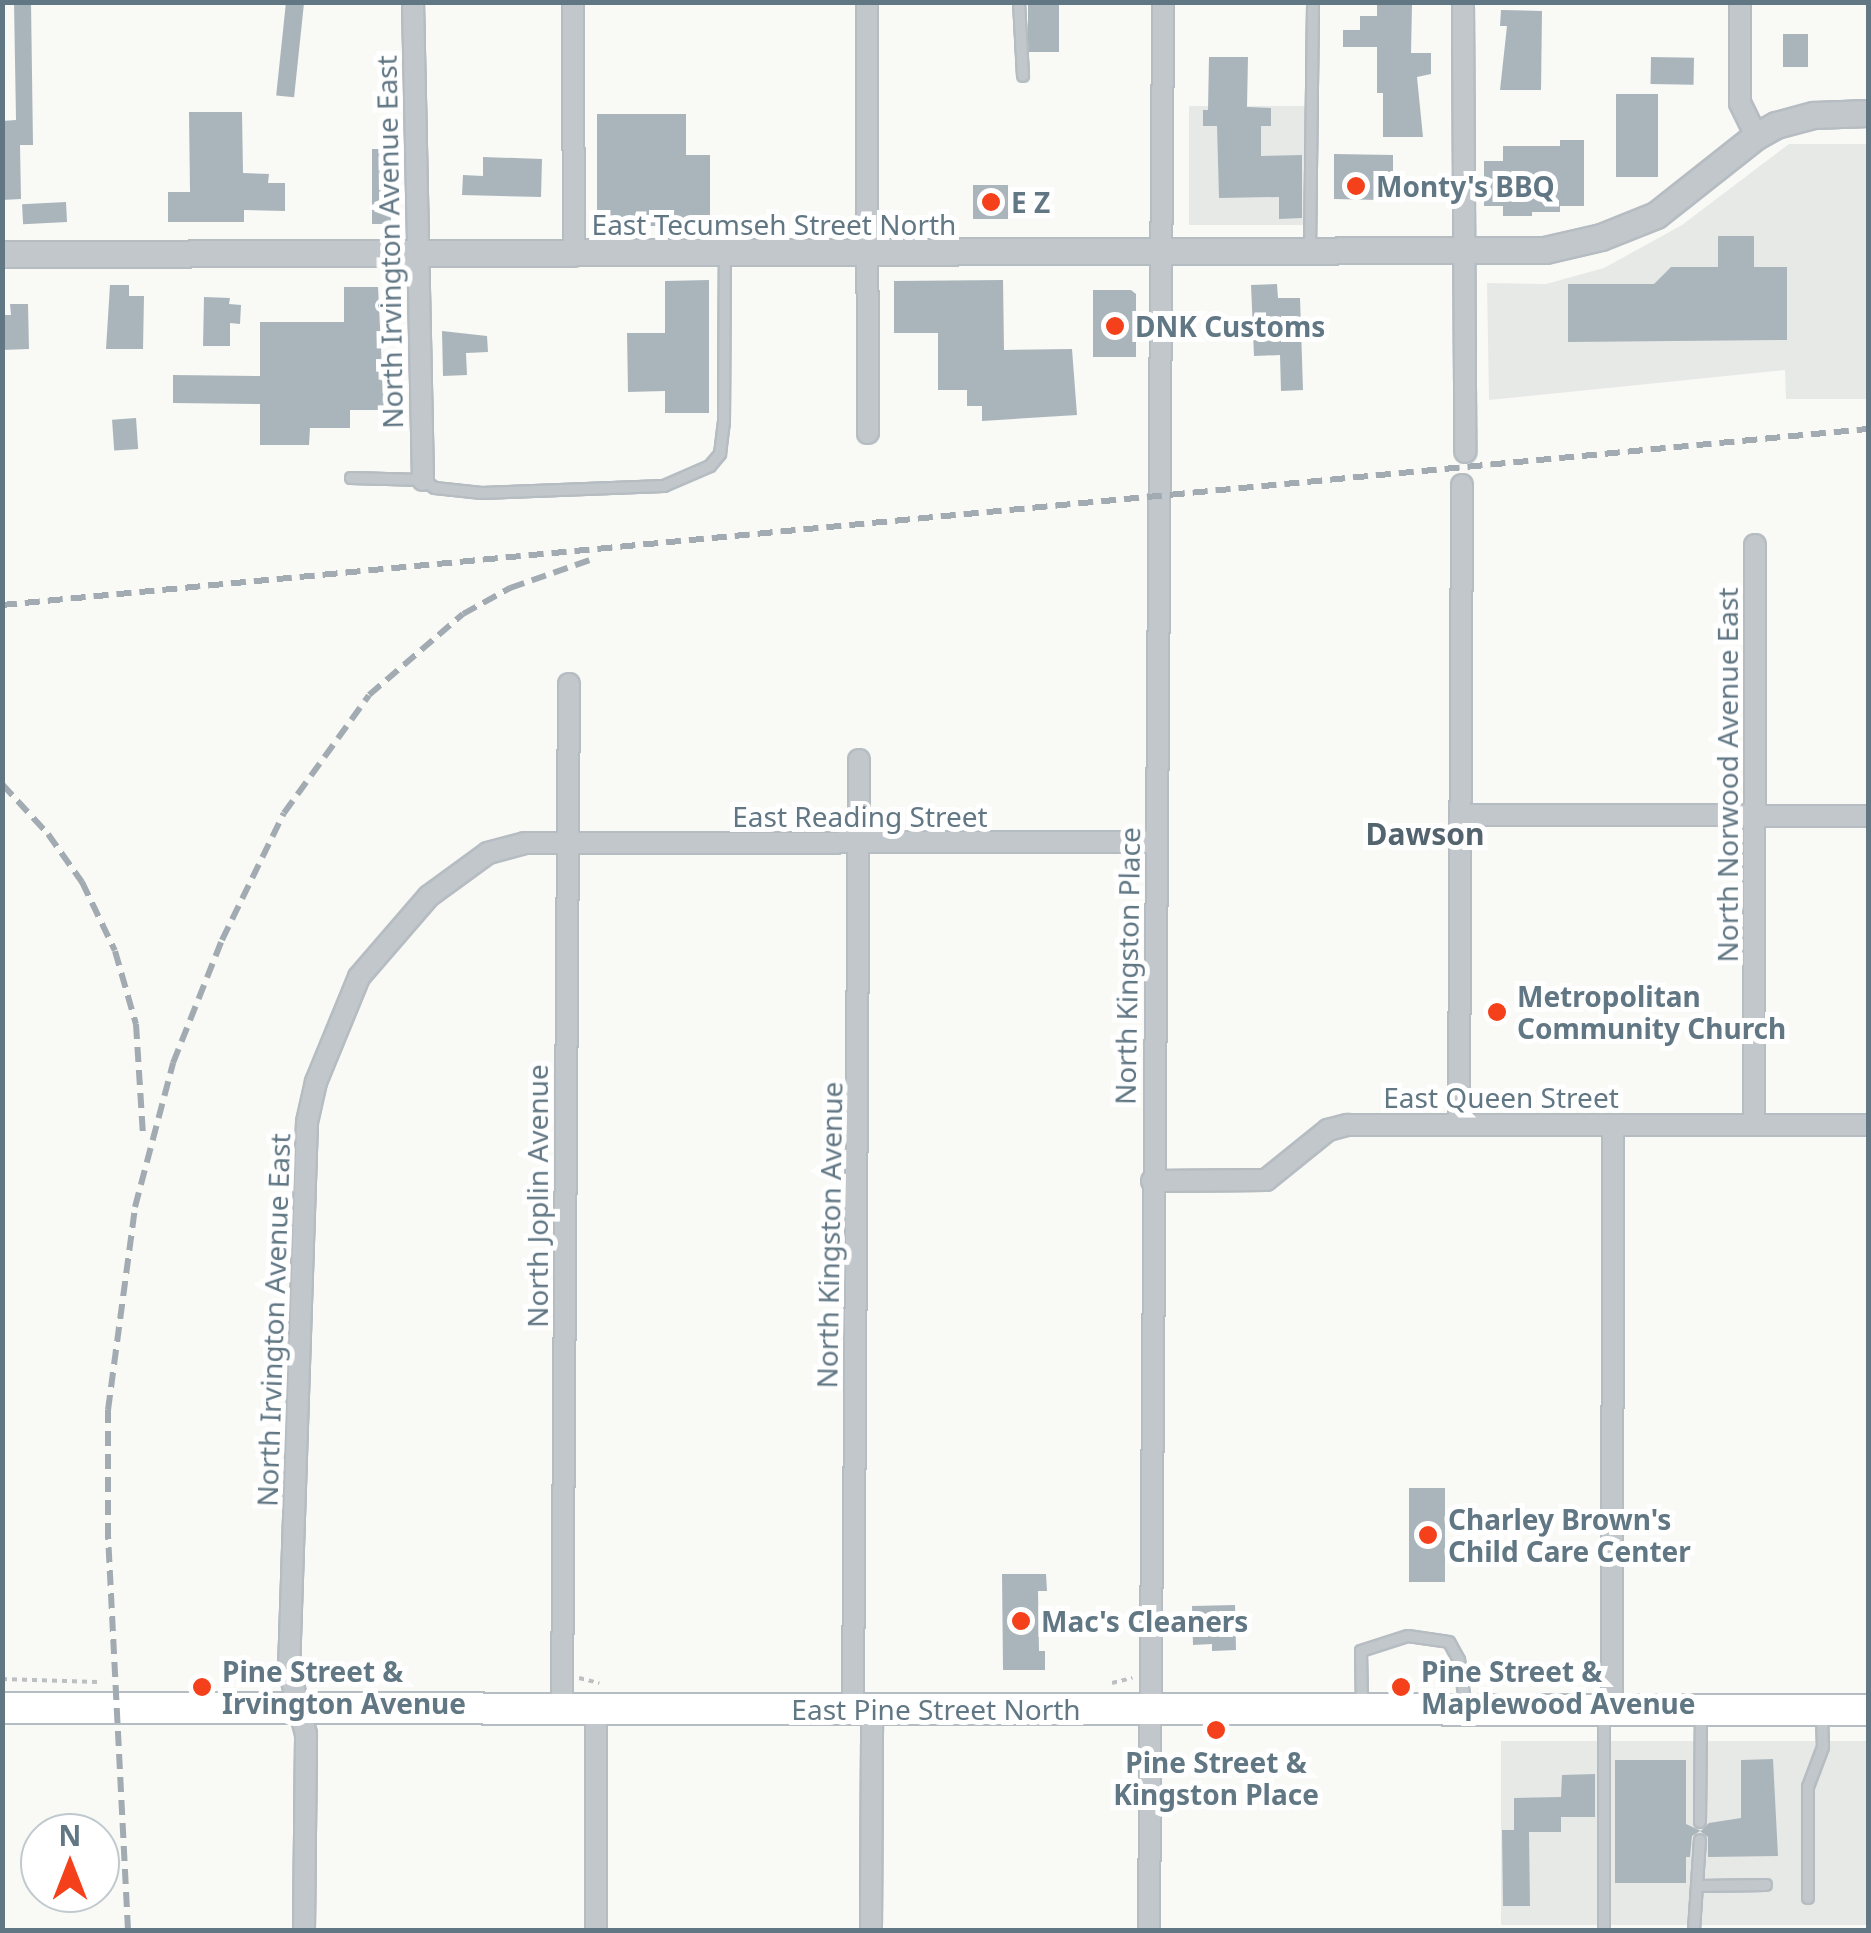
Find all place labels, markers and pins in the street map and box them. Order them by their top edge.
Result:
place label: Monty's BBQ [1376,169,1555,203]
marker: Monty's BBQ [1345,175,1367,197]
place label: E Z [1011,185,1050,219]
marker: E Z [980,191,1002,213]
place label: DNK Customs [1135,309,1325,343]
marker: DNK Customs [1104,315,1126,337]
place label: Metropolitan Community Church [1517,979,1786,1045]
marker: Metropolitan Community Church [1486,1001,1508,1023]
place label: Charley Brown's Child Care Center [1448,1502,1691,1568]
marker: Charley Brown's Child Care Center [1417,1524,1439,1546]
place label: Mac's Cleaners [1041,1604,1248,1638]
marker: Mac's Cleaners [1010,1610,1032,1632]
place label: Pine Street & Irvington Avenue [222,1654,466,1720]
place label: Pine Street & Maplewood Avenue [1421,1654,1696,1720]
marker: Pine Street & Irvington Avenue [191,1676,213,1698]
marker: Pine Street & Maplewood Avenue [1390,1676,1412,1698]
marker: Pine Street & Kingston Place [1205,1719,1227,1741]
place label: Pine Street & Kingston Place [1113,1745,1319,1811]

